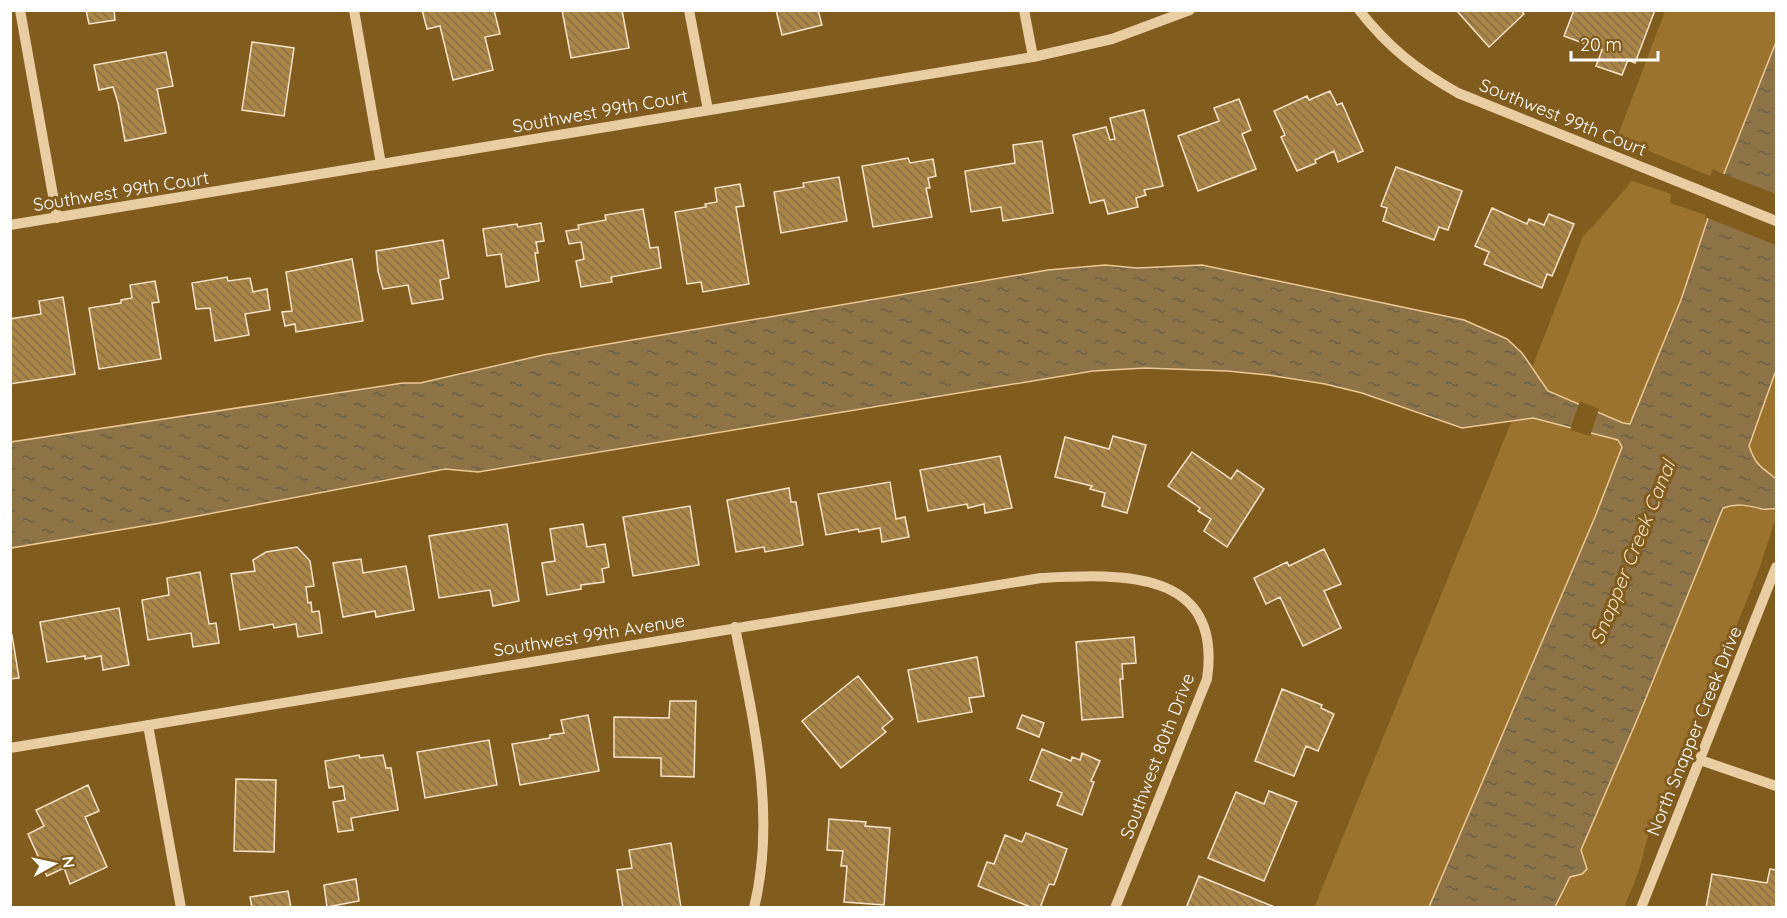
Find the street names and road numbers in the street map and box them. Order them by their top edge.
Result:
street label: Southwest 99th Court [1476,73,1650,161]
street label: Southwest 99th Court [510,84,690,138]
street label: Southwest 99th Court [31,166,211,216]
street label: Southwest 99th Avenue [492,608,686,662]
street label: North Snapper Creek Drive [1641,623,1747,839]
street label: Southwest 80th Drive [1115,670,1199,842]

